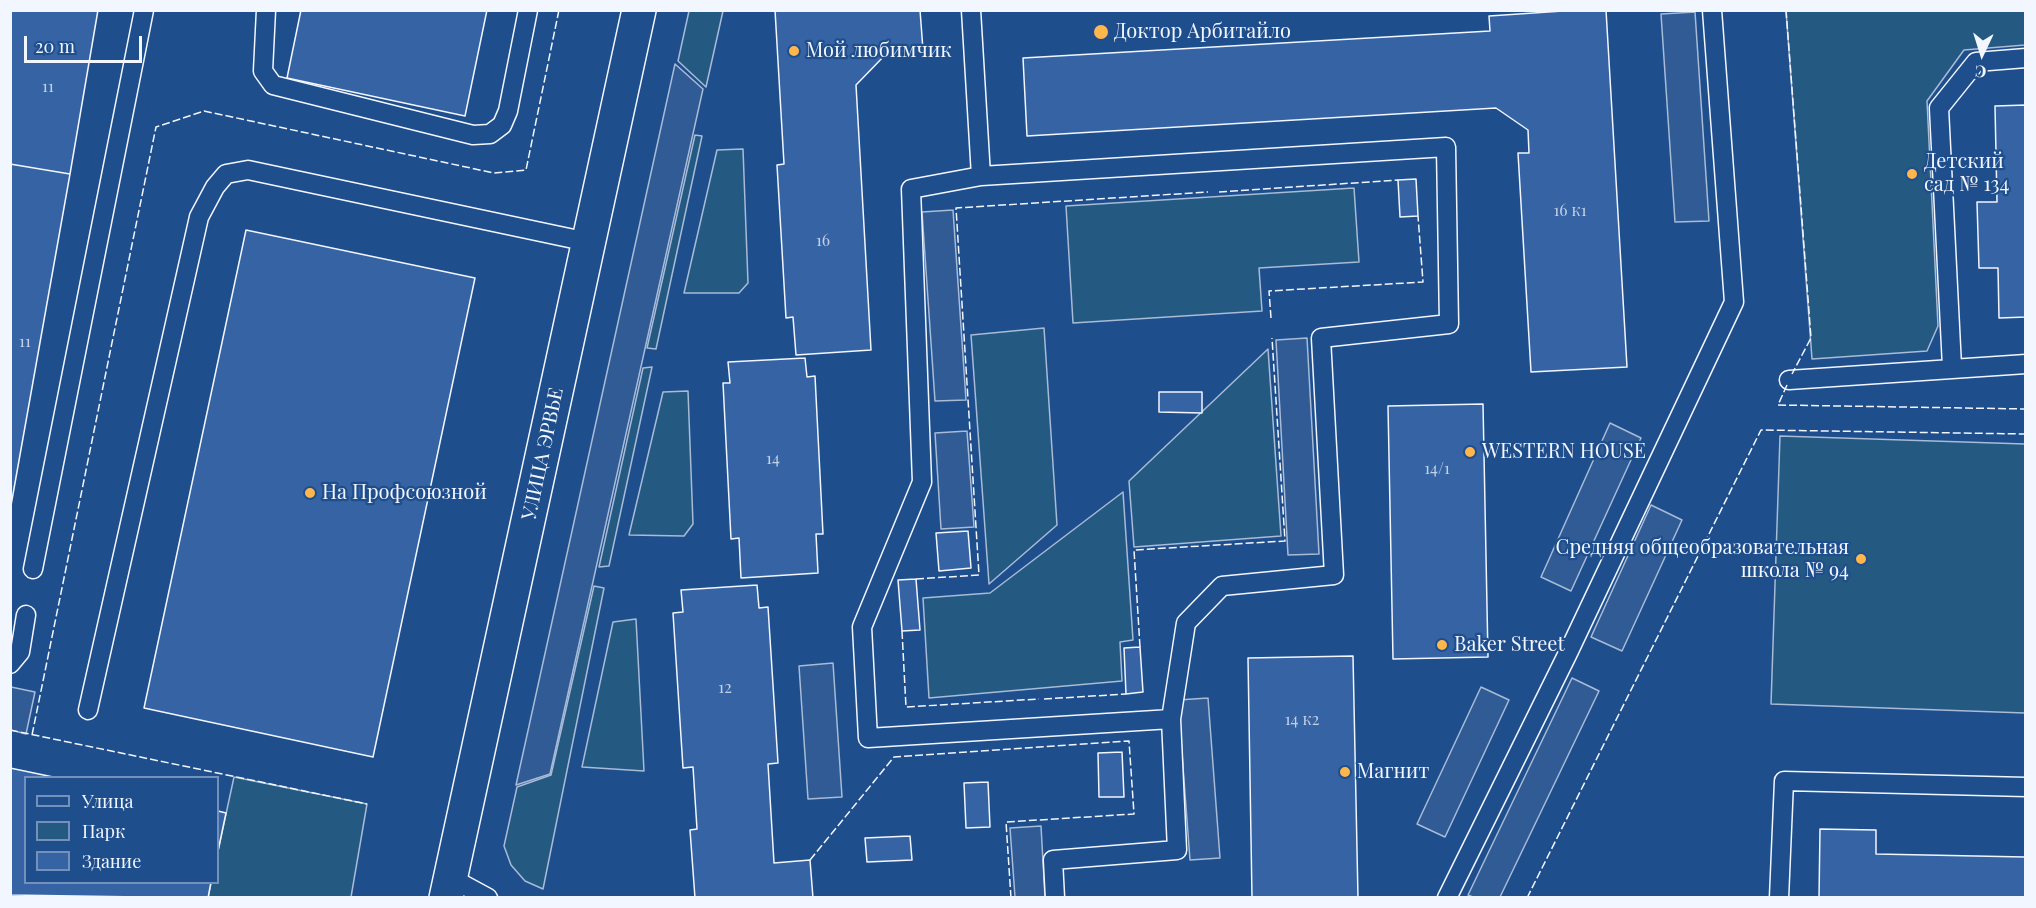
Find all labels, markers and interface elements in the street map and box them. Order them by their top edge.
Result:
place label: Доктор Арбитайло [1114,20,1291,44]
marker: Доктор Арбитайло [1092,23,1110,41]
scale bar [27,24,146,62]
north arrow [1952,24,2012,84]
text: 20 m [35,34,75,58]
place label: Мой любимчик [806,39,952,63]
marker: Мой любимчик [787,44,801,58]
text: С [1974,62,1987,83]
house number: 11 [42,77,54,97]
place label: Детский сад № 134 [1924,150,2009,197]
marker: Детский сад № 134 [1905,167,1919,181]
house number: 16 к1 [1553,201,1587,221]
house number: 16 [816,231,830,251]
house number: 11 [19,332,31,352]
street label: УЛИЦА ЭРВЬЕ [517,385,569,523]
place label: WESTERN HOUSE [1482,440,1646,464]
marker: WESTERN HOUSE [1463,445,1477,459]
house number: 14 [766,449,780,469]
house number: 14/1 [1424,459,1450,479]
place label: На Профсоюзной [322,481,487,505]
marker: На Профсоюзной [303,486,317,500]
place label: Средняя общеобразовательная школа № 94 [1556,536,1849,583]
marker: Средняя общеобразовательная школа № 94 [1854,552,1868,566]
place label: Baker Street [1454,633,1565,657]
marker: Baker Street [1435,638,1449,652]
house number: 12 [718,678,732,698]
house number: 14 к2 [1285,710,1319,730]
place label: Магнит [1357,760,1429,784]
marker: Магнит [1338,765,1352,779]
legend [24,776,219,884]
text: Улица [82,789,133,813]
text: Парк [82,819,125,843]
text: Здание [82,849,141,873]

